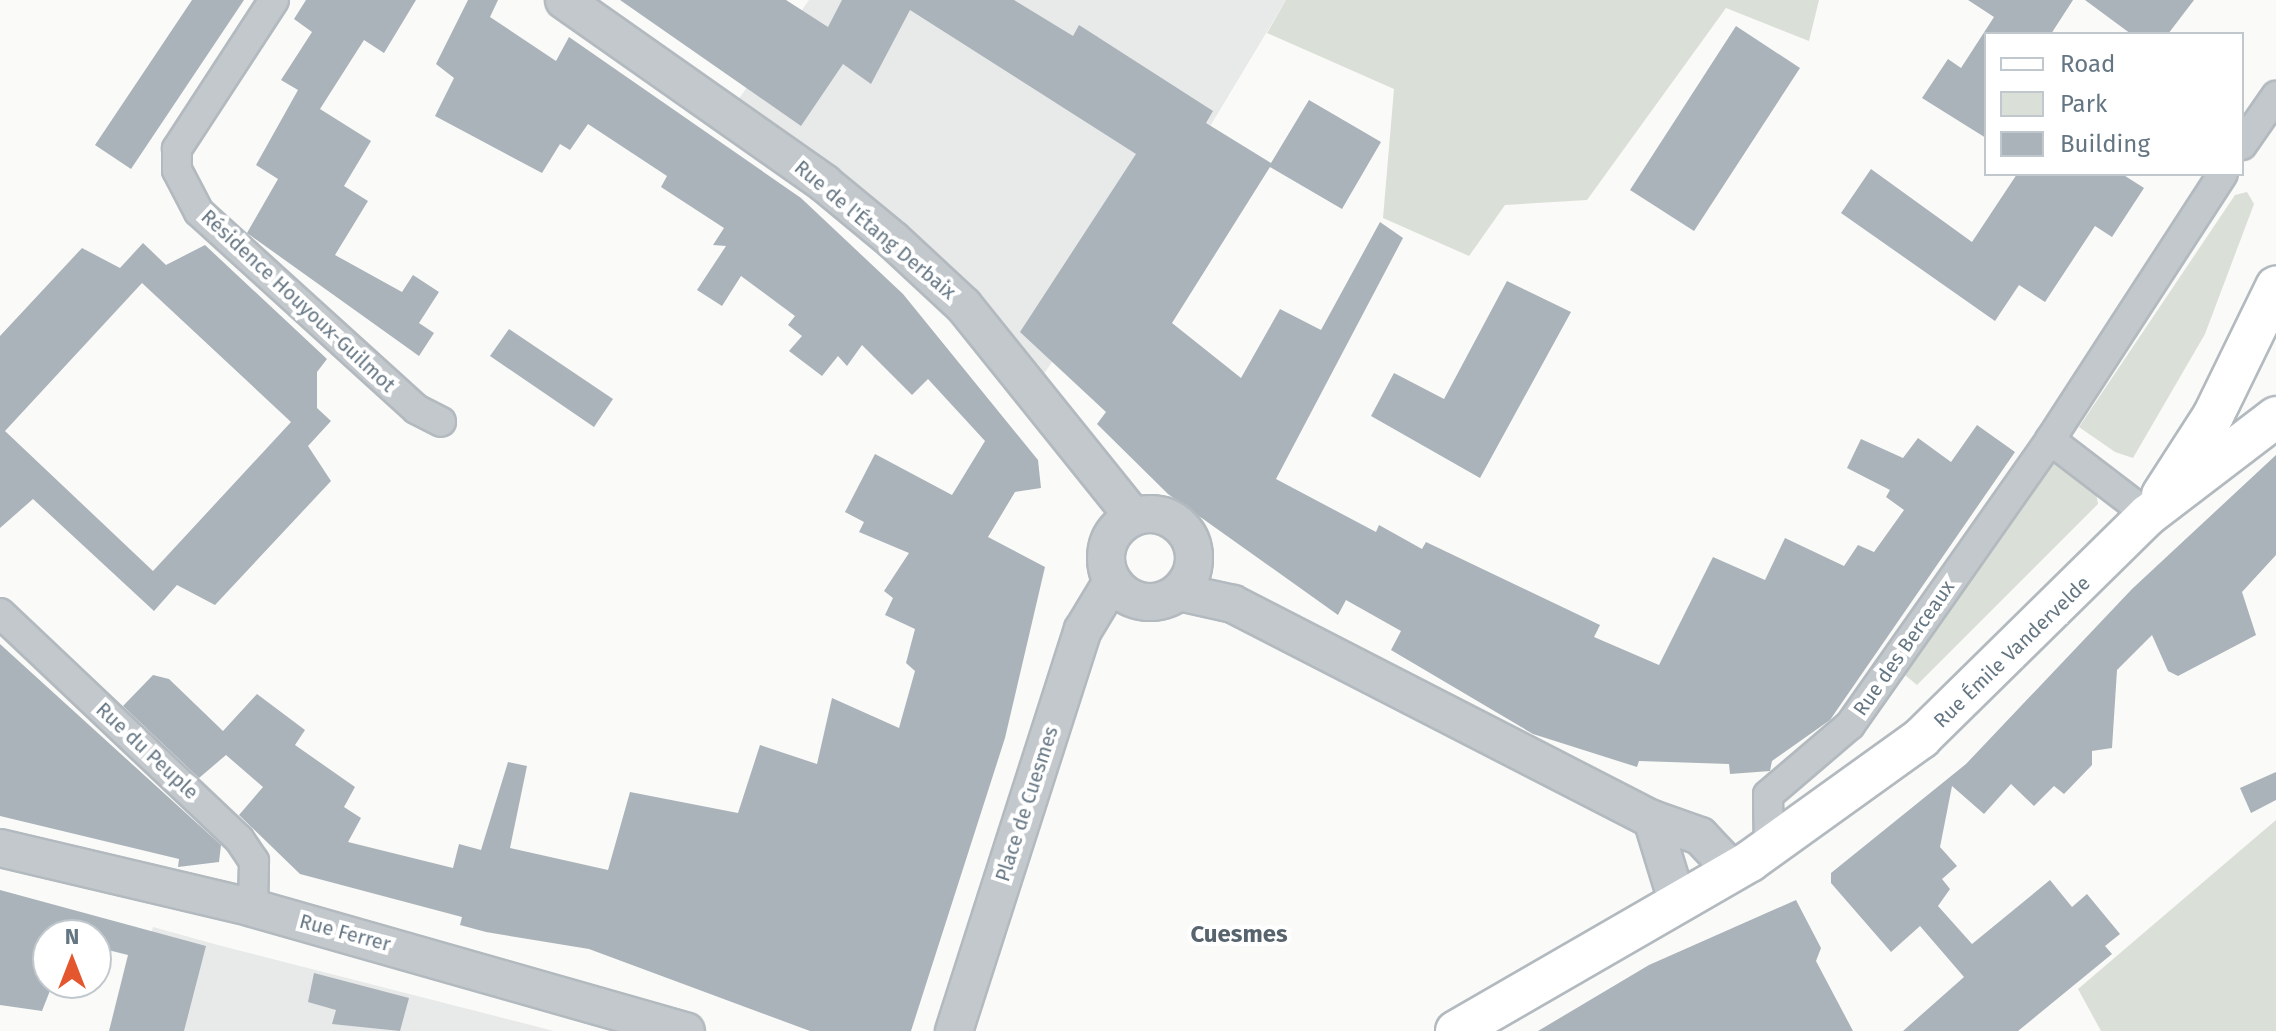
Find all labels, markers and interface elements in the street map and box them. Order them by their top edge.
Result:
legend [1984,32,2244,176]
text: Road [2060,50,2115,78]
text: Park [2060,90,2107,118]
text: Building [2060,130,2150,158]
street label: Rue de l'Étang Derbaix [789,155,961,305]
street label: Résidence Houyoux-Guilmot [196,205,400,397]
street label: Rue Émile Vandervelde [1929,571,2095,733]
street label: Rue des Berceaux [1848,576,1960,720]
street label: Rue du Peuple [91,698,203,804]
street label: Place de Cuesmes [991,723,1063,885]
street label: Rue Ferrer [297,909,393,957]
north arrow [32,919,112,999]
district label: Cuesmes [1190,921,1288,949]
text: N [65,923,79,950]

